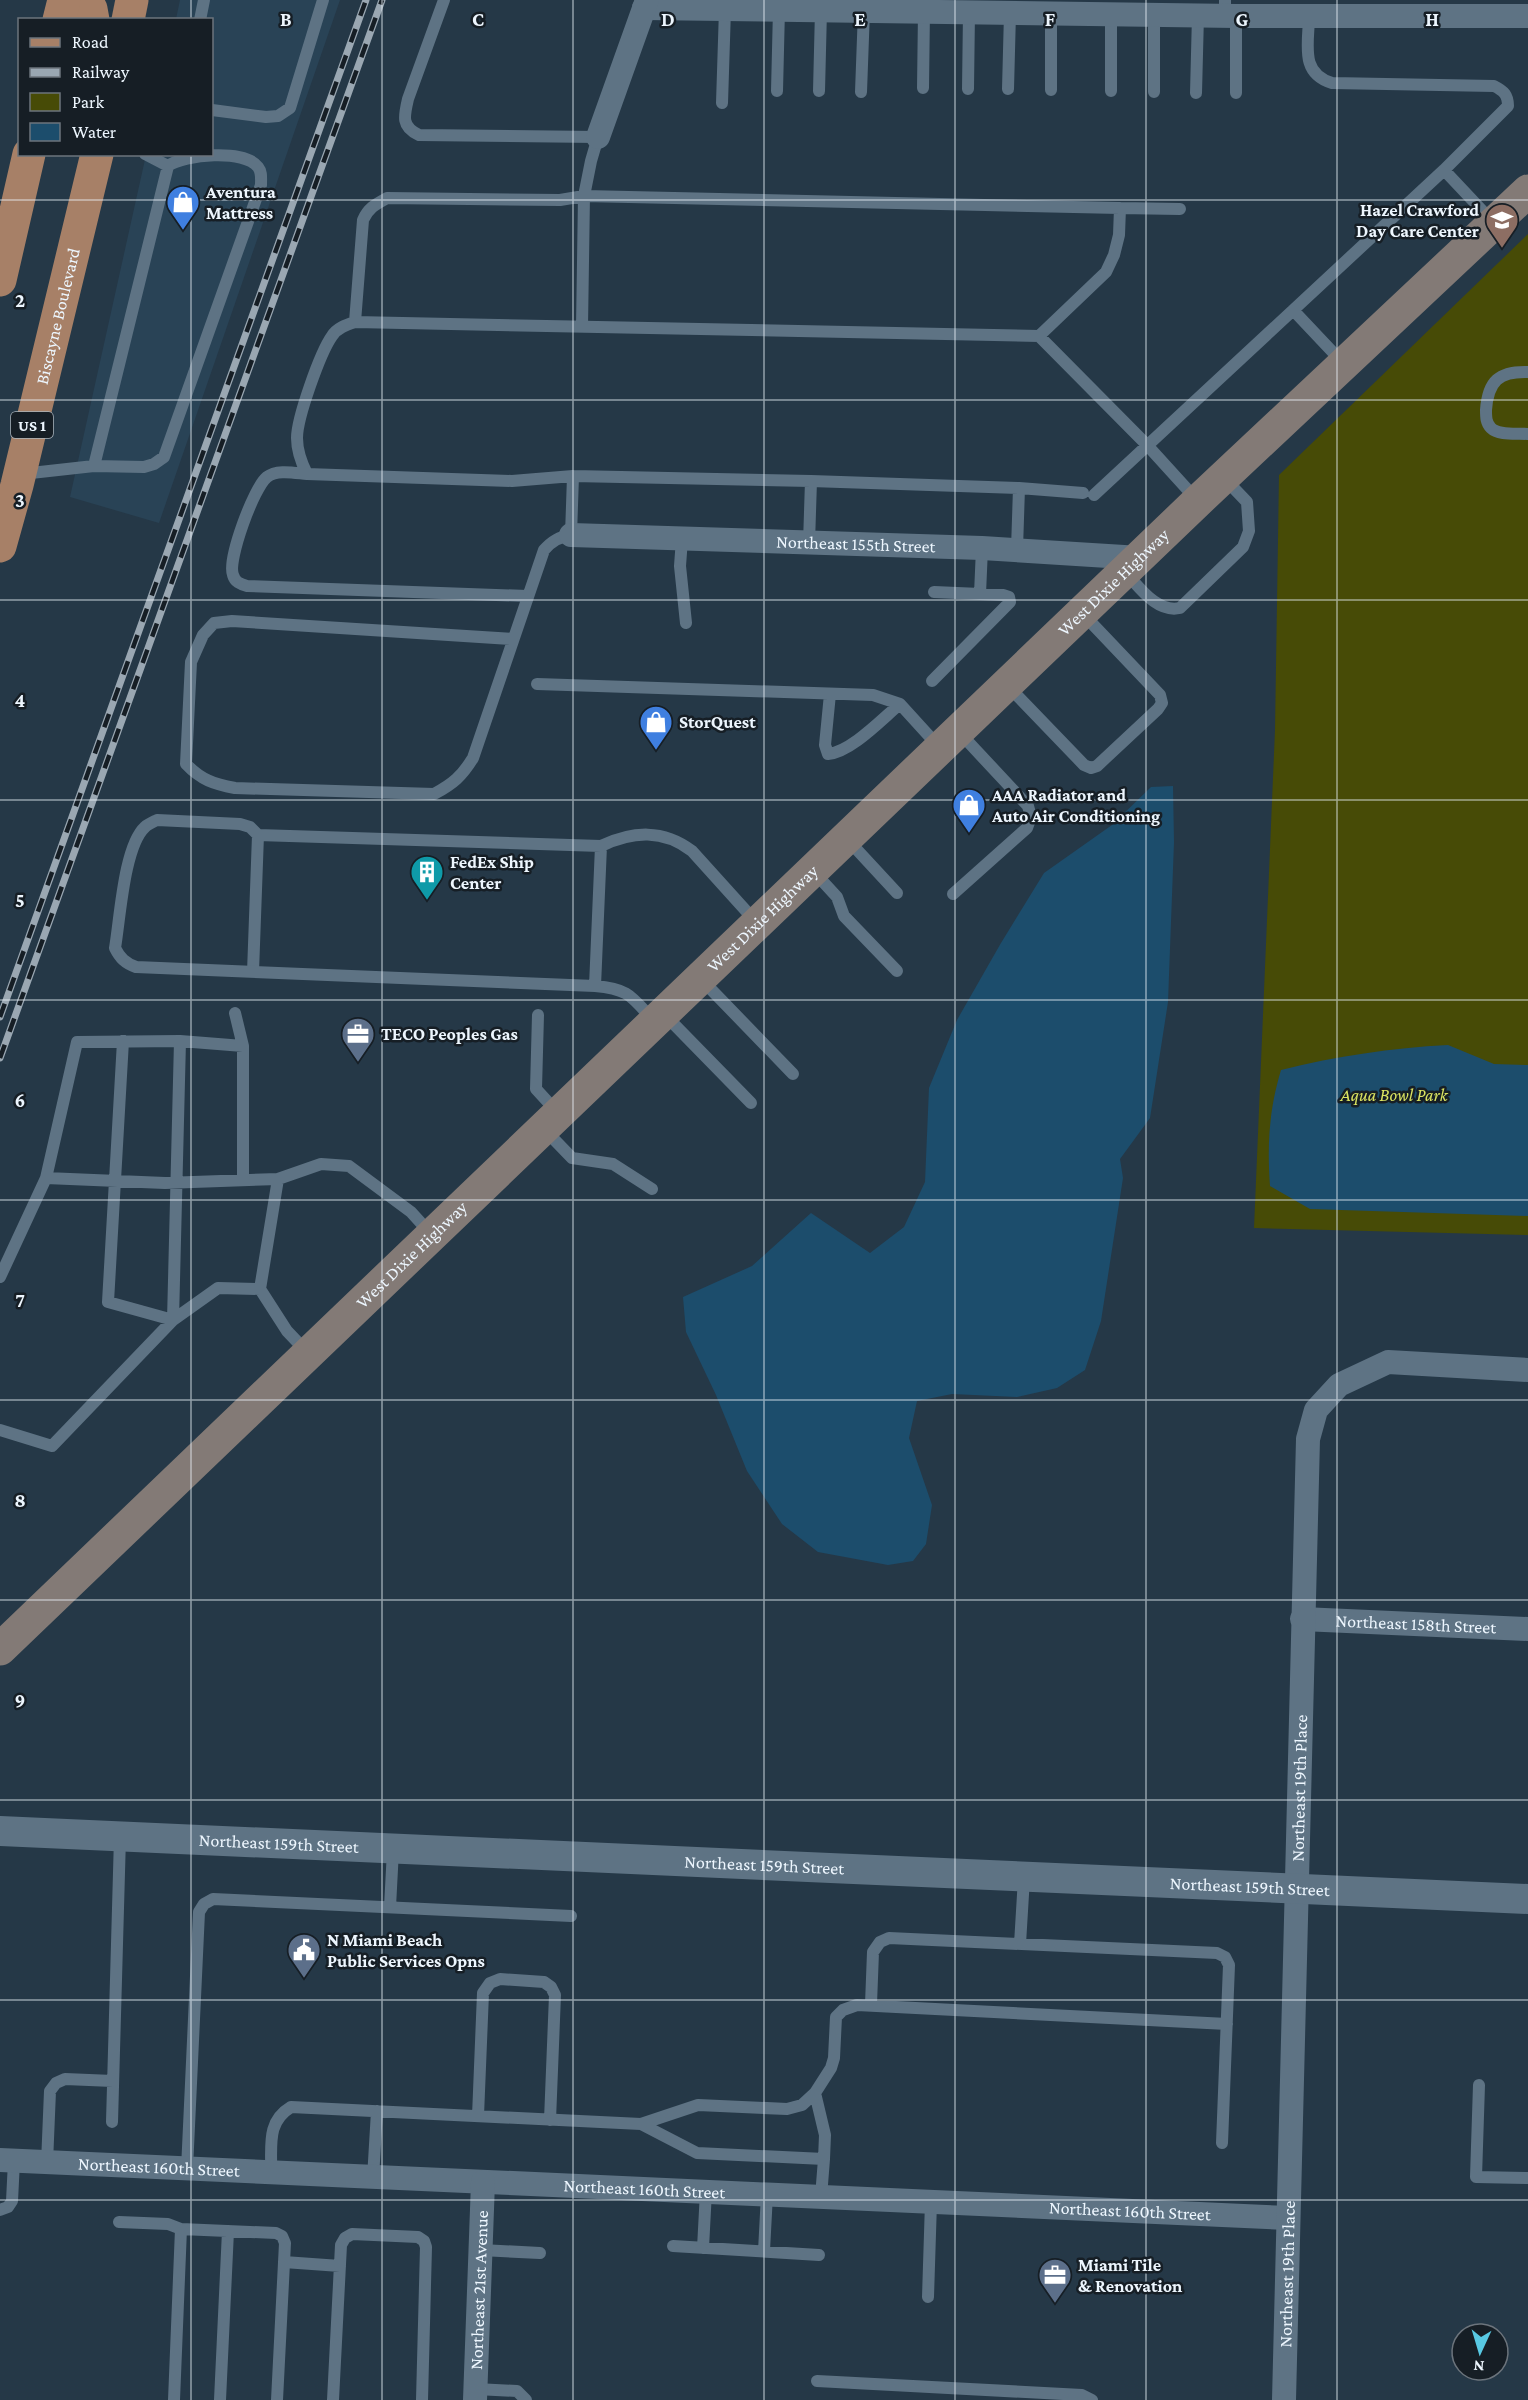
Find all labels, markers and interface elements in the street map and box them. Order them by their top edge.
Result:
text: B [280,8,292,30]
text: C [472,8,484,30]
text: D [661,8,675,30]
text: E [854,8,866,30]
text: F [1045,8,1056,30]
text: G [1236,8,1249,30]
text: H [1425,8,1439,30]
legend [18,18,213,156]
text: Road [72,32,109,52]
text: Railway [72,62,130,82]
text: Park [72,92,104,112]
text: Water [72,122,117,142]
place label: Aventura Mattress [205,182,276,223]
shop icon: Aventura Mattress [165,184,201,231]
place label: Hazel Crawford Day Care Center [1356,200,1479,241]
school or university icon: Hazel Crawford Day Care Center [1484,202,1520,249]
street label: Biscayne Boulevard [32,245,84,386]
text: 2 [15,289,25,311]
road number: US 1 [11,412,53,438]
text: 3 [15,489,25,511]
street label: West Dixie Highway [1054,524,1173,640]
street label: Northeast 155th Street [776,531,937,557]
text: 4 [15,689,26,711]
shop icon: StorQuest [638,704,674,751]
place label: StorQuest [679,712,756,732]
place label: AAA Radiator and Auto Air Conditioning [991,785,1160,826]
shop icon: AAA Radiator and Auto Air Conditioning [951,787,987,834]
place label: FedEx Ship Center [450,852,534,893]
building icon: FedEx Ship Center [409,854,445,901]
street label: West Dixie Highway [703,860,823,976]
text: 5 [15,889,25,911]
office icon: TECO Peoples Gas [340,1016,376,1063]
place label: TECO Peoples Gas [381,1024,518,1044]
park label: Aqua Bowl Park [1339,1085,1449,1105]
text: 6 [15,1089,25,1111]
street label: West Dixie Highway [352,1196,472,1312]
text: 7 [15,1289,25,1311]
text: 8 [14,1489,26,1511]
street label: Northeast 158th Street [1335,1610,1498,1638]
text: 9 [15,1689,25,1711]
street label: Northeast 19th Place [1287,1714,1311,1862]
street label: Northeast 159th Street [198,1830,360,1857]
street label: Northeast 159th Street [684,1851,846,1879]
street label: Northeast 159th Street [1169,1873,1331,1900]
place label: N Miami Beach Public Services Opns [327,1930,485,1971]
public building icon: N Miami Beach Public Services Opns [286,1932,322,1979]
street label: Northeast 160th Street [77,2154,241,2181]
street label: Northeast 160th Street [563,2175,727,2203]
street label: Northeast 160th Street [1049,2197,1212,2225]
street label: Northeast 19th Place [1275,2200,1299,2348]
street label: Northeast 21st Avenue [466,2210,492,2370]
place label: Miami Tile & Renovation [1078,2255,1183,2296]
office icon: Miami Tile & Renovation [1037,2257,1073,2304]
north arrow [1450,2322,1510,2382]
text: N [1473,2358,1485,2375]

